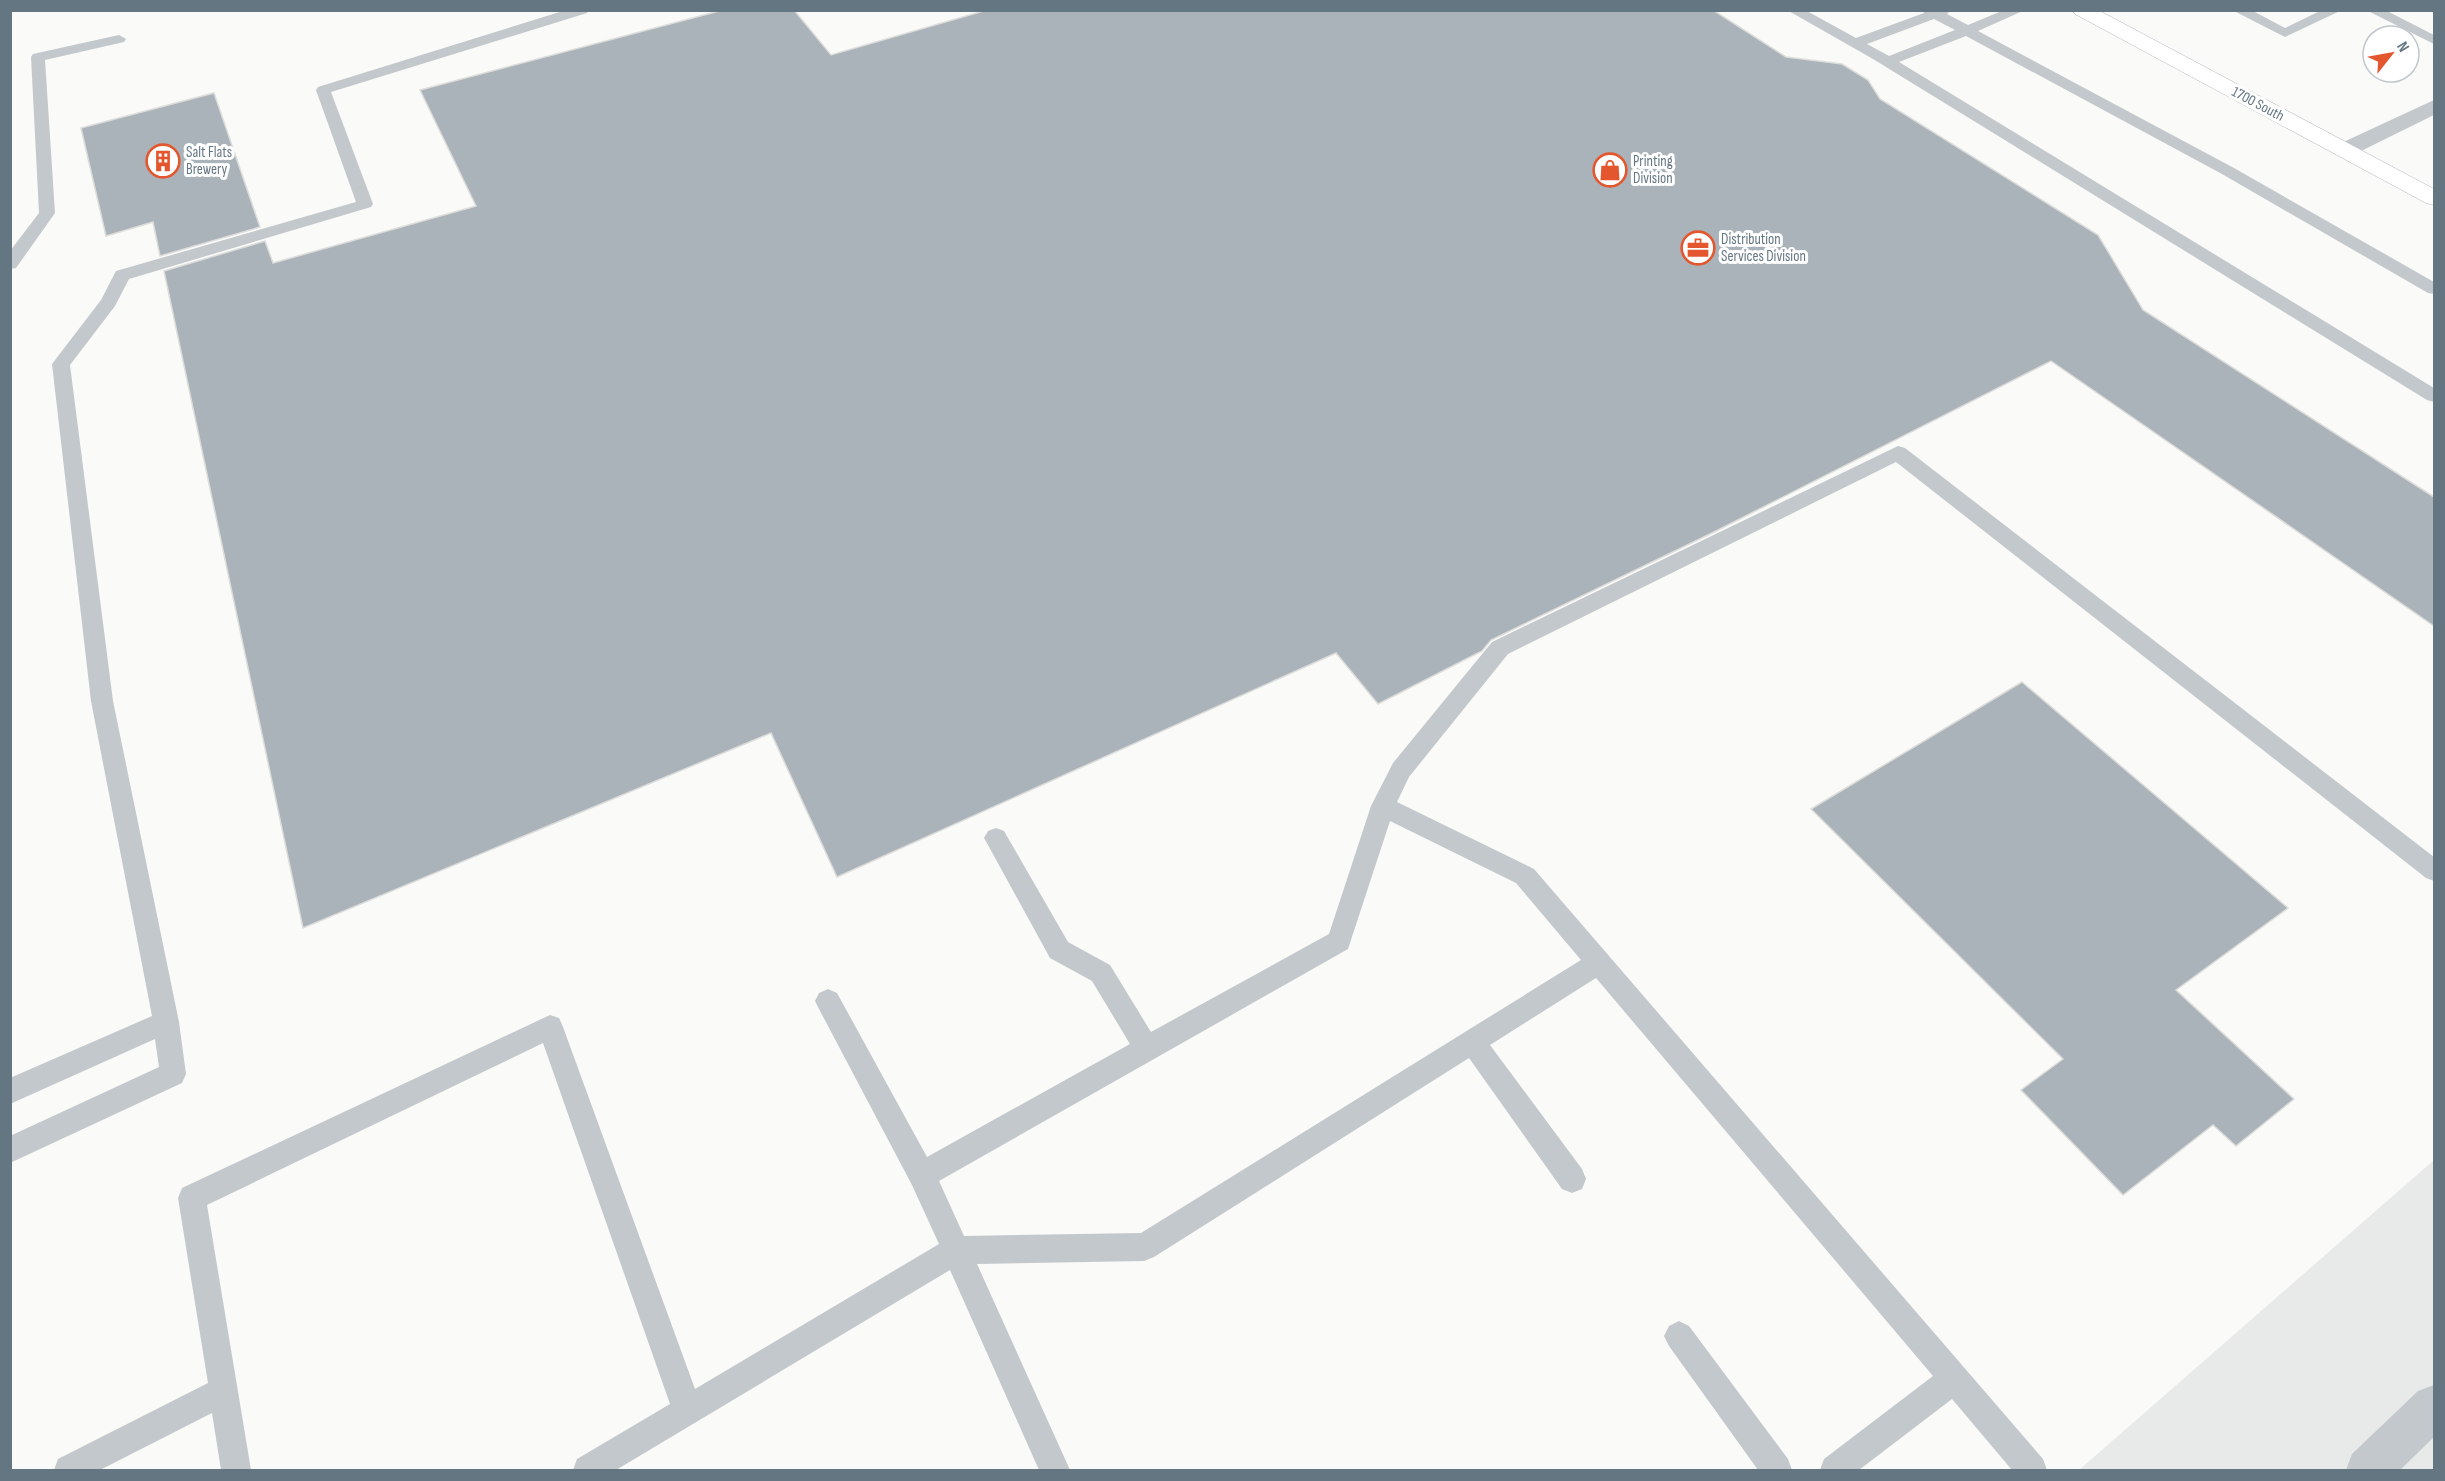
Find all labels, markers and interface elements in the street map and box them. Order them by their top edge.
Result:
north arrow [2361,24,2421,84]
text: N [2392,38,2413,56]
street label: 1700 South [2228,82,2288,126]
building icon: Salt Flats Brewery [145,143,181,179]
place label: Salt Flats Brewery [186,143,232,179]
shop icon: Printing Division [1592,152,1628,188]
place label: Printing Division [1633,152,1673,188]
office icon: Distribution Services Division [1680,230,1716,266]
place label: Distribution Services Division [1721,230,1806,266]

